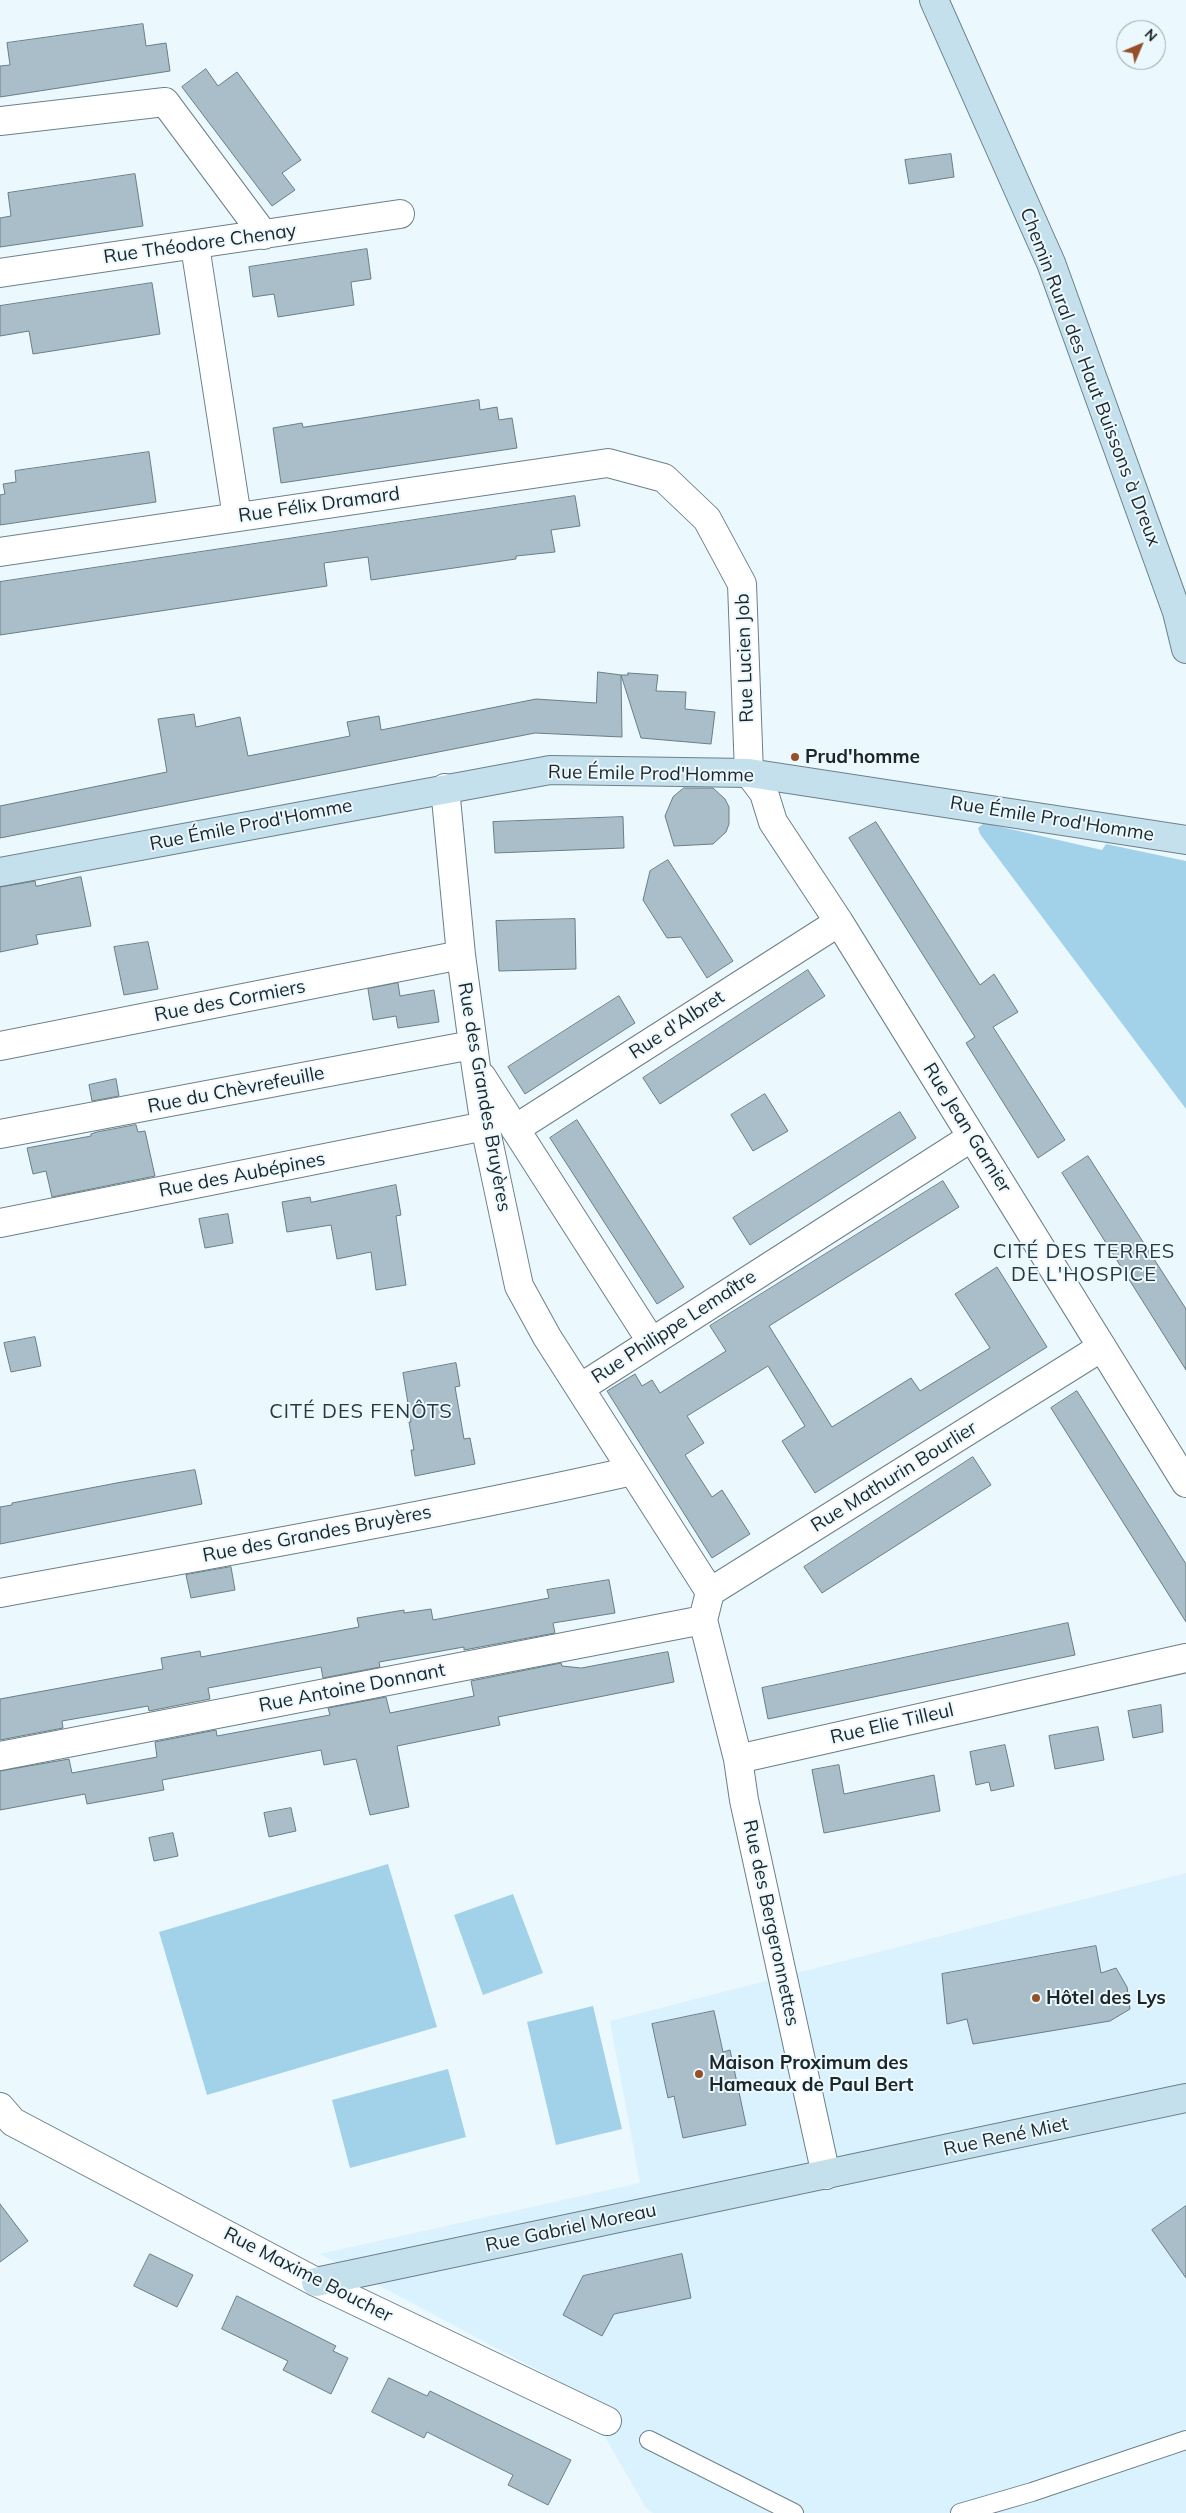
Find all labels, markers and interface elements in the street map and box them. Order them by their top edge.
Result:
north arrow [1116,20,1166,70]
text: N [1141,25,1161,45]
street label: Chemin Rural des Haut Buissons à Dreux [1015,205,1165,549]
street label: Rue Théodore Chenay [102,219,298,269]
street label: Rue Félix Dramard [237,482,401,528]
street label: Rue Lucien Job [731,593,759,723]
place label: Prud'homme [805,746,920,768]
marker: Prud'homme [789,751,801,763]
street label: Rue Émile Prod'Homme [548,761,754,787]
street label: Rue Émile Prod'Homme [948,792,1156,846]
street label: Rue Émile Prod'Homme [148,794,354,856]
street label: Rue des Cormiers [153,975,307,1027]
street label: Rue des Grandes Bruyères [453,981,515,1213]
street label: Rue d'Albret [625,986,729,1064]
street label: Rue Jean Garnier [918,1059,1016,1197]
street label: Rue du Chèvrefeuille [146,1062,326,1118]
street label: Rue des Aubépines [157,1148,327,1202]
district label: CITÉ DES TERRES DE L'HOSPICE [991,1240,1177,1287]
street label: Rue Philippe Lemaître [587,1265,761,1389]
district label: CITÉ DES FENÔTS [267,1400,455,1424]
street label: Rue Mathurin Bourlier [807,1417,981,1537]
street label: Rue des Grandes Bruyères [201,1501,433,1567]
street label: Rue Antoine Donnant [257,1659,447,1717]
street label: Rue Elie Tilleul [828,1699,956,1749]
street label: Rue des Bergeronnettes [738,1818,804,2028]
place label: Hôtel des Lys [1046,1987,1166,2009]
marker: Hôtel des Lys [1030,1992,1042,2004]
place label: Maison Proximum des Hameaux de Paul Bert [709,2052,913,2096]
marker: Maison Proximum des Hameaux de Paul Bert [693,2068,705,2080]
street label: Rue René Miet [942,2113,1070,2161]
street label: Rue Gabriel Moreau [484,2199,658,2257]
street label: Rue Maxime Boucher [220,2223,396,2327]

